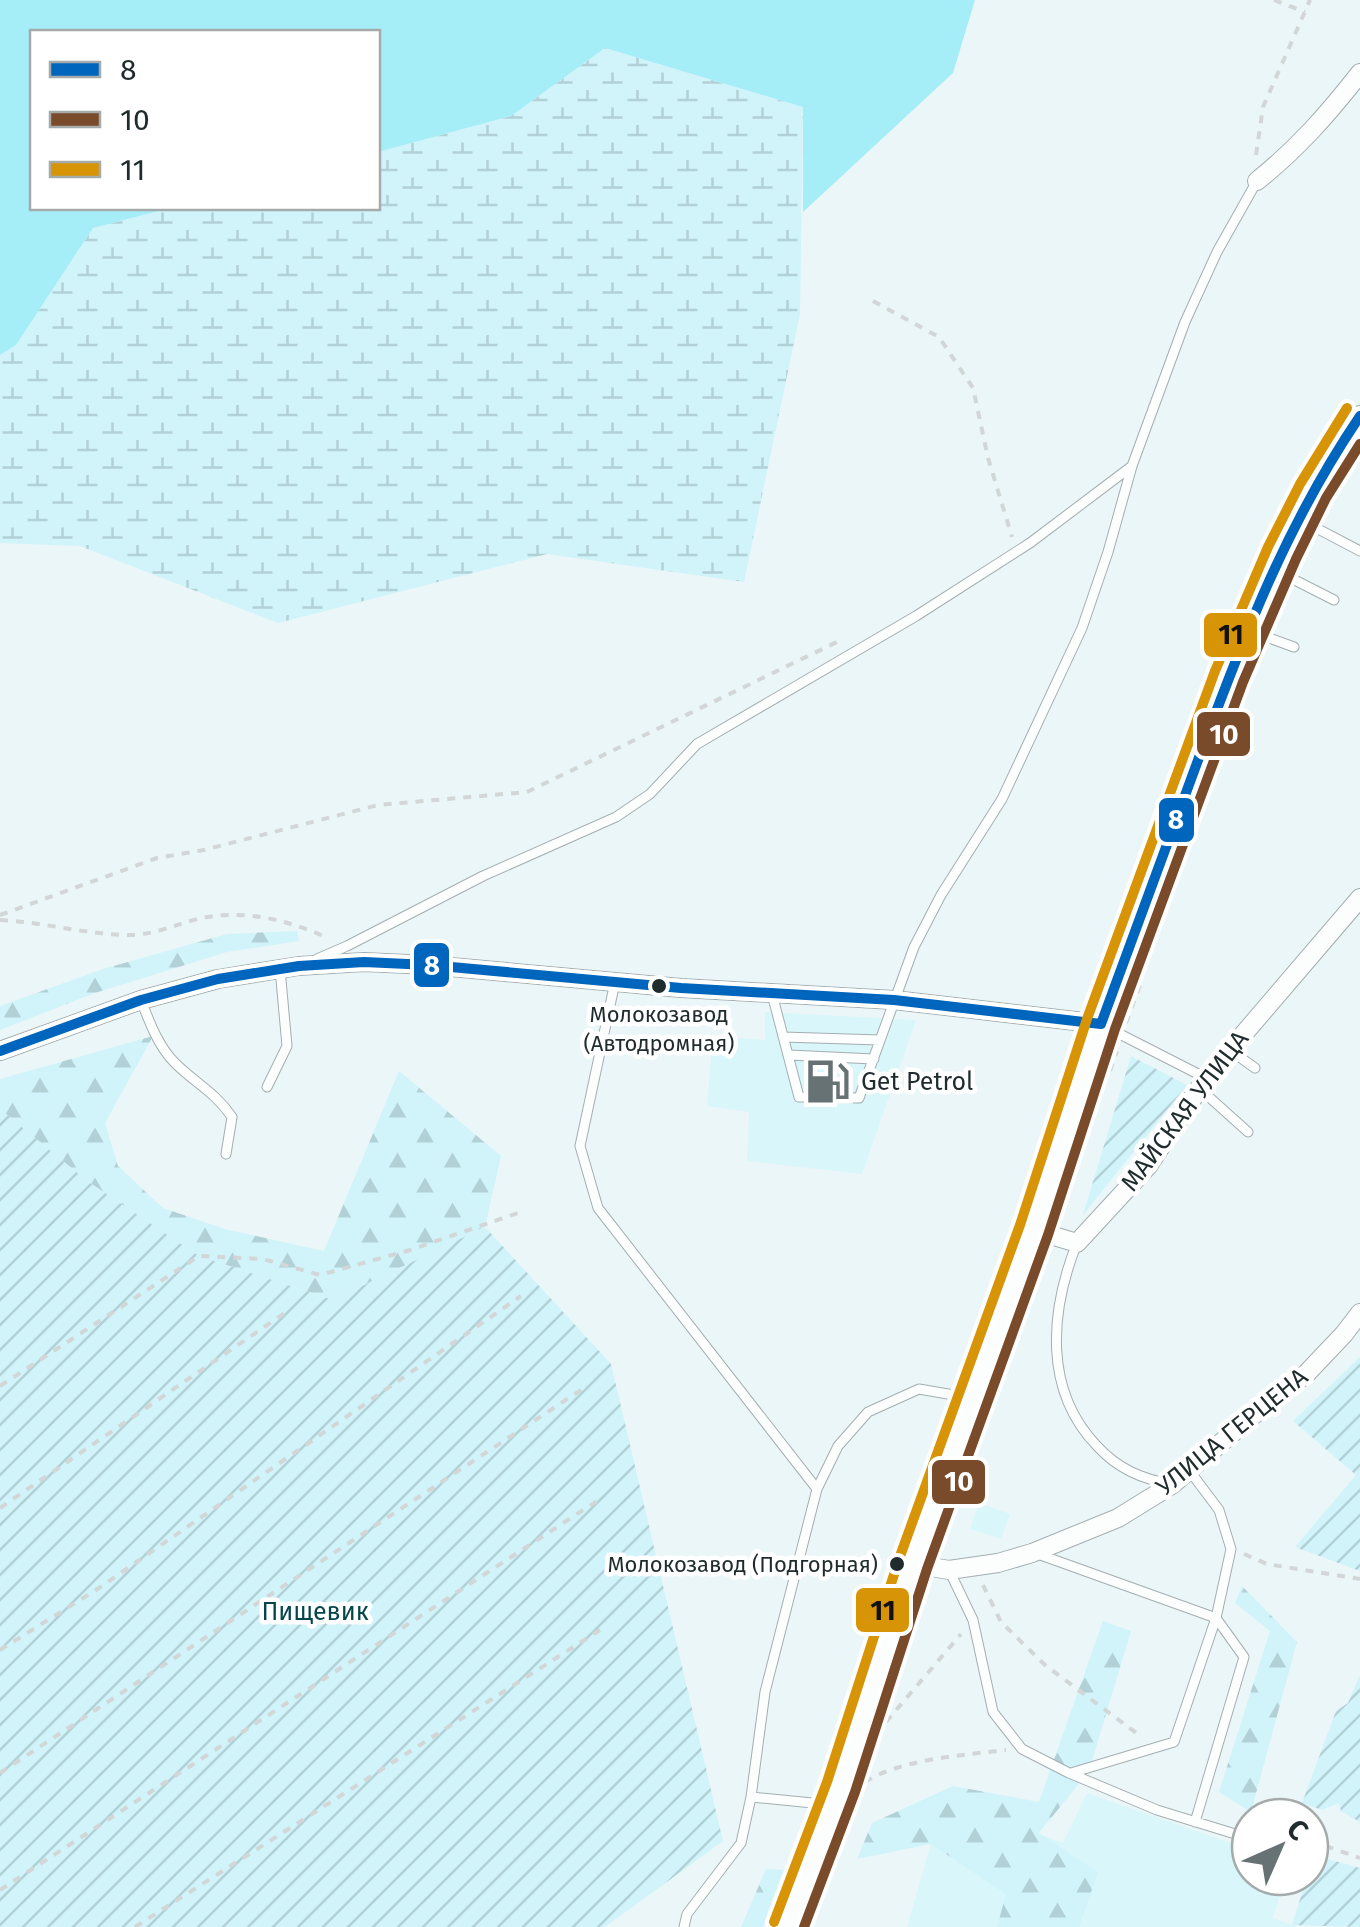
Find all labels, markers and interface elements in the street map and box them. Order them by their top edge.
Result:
legend [30,30,380,210]
text: 8 [120,52,137,88]
text: 10 [120,102,150,138]
text: 11 [120,152,146,188]
line badge: 11 [1202,611,1259,659]
text: 11 [1218,618,1244,651]
line badge: 10 [1195,710,1252,758]
text: 10 [1209,718,1239,751]
line badge: 8 [1157,796,1196,844]
text: 8 [1168,803,1184,836]
line badge: 8 [412,941,451,989]
text: 8 [424,949,440,982]
marker: Молокозавод (Автодромная) [649,976,669,996]
place label: Молокозавод (Автодромная) [584,1001,734,1057]
street label: МАЙСКАЯ УЛИЦА [1114,1024,1255,1197]
fuel station icon: Get Petrol [804,1058,852,1106]
place label: Get Petrol [861,1067,973,1097]
street label: УЛИЦА ГЕРЦЕНА [1150,1361,1314,1502]
line badge: 10 [930,1458,987,1506]
text: 10 [944,1465,974,1498]
place label: Молокозавод (Подгорная) [607,1551,878,1578]
marker: Молокозавод (Подгорная) [887,1554,907,1574]
line badge: 11 [854,1586,911,1634]
text: 11 [870,1594,896,1627]
park label: Пищевик [261,1597,369,1627]
north arrow [1230,1797,1330,1897]
text: С [1280,1812,1315,1847]

